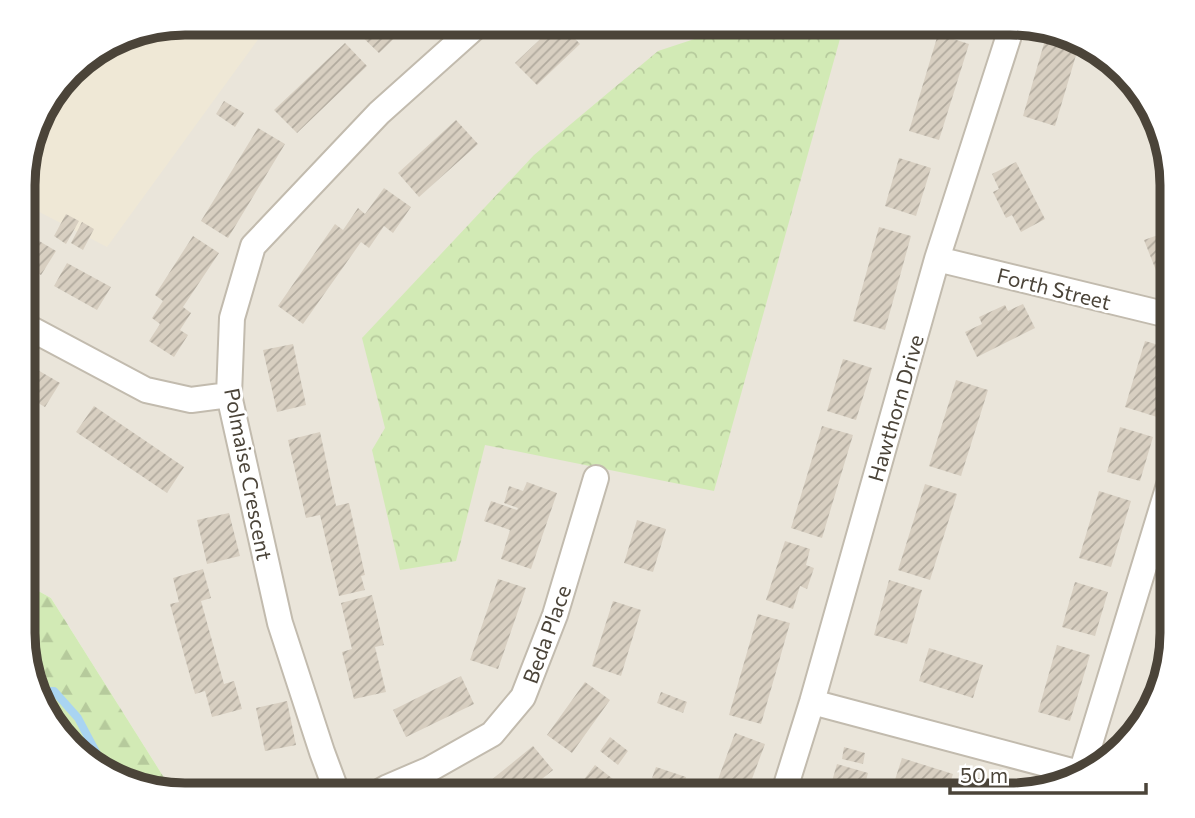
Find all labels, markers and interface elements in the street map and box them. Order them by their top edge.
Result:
street label: Forth Street [994,262,1114,314]
street label: Hawthorn Drive [862,332,928,484]
street label: Polmaise Crescent [220,386,278,562]
street label: Beda Place [517,581,575,687]
scale bar [950,752,1146,796]
text: 50 m [960,762,1008,787]

